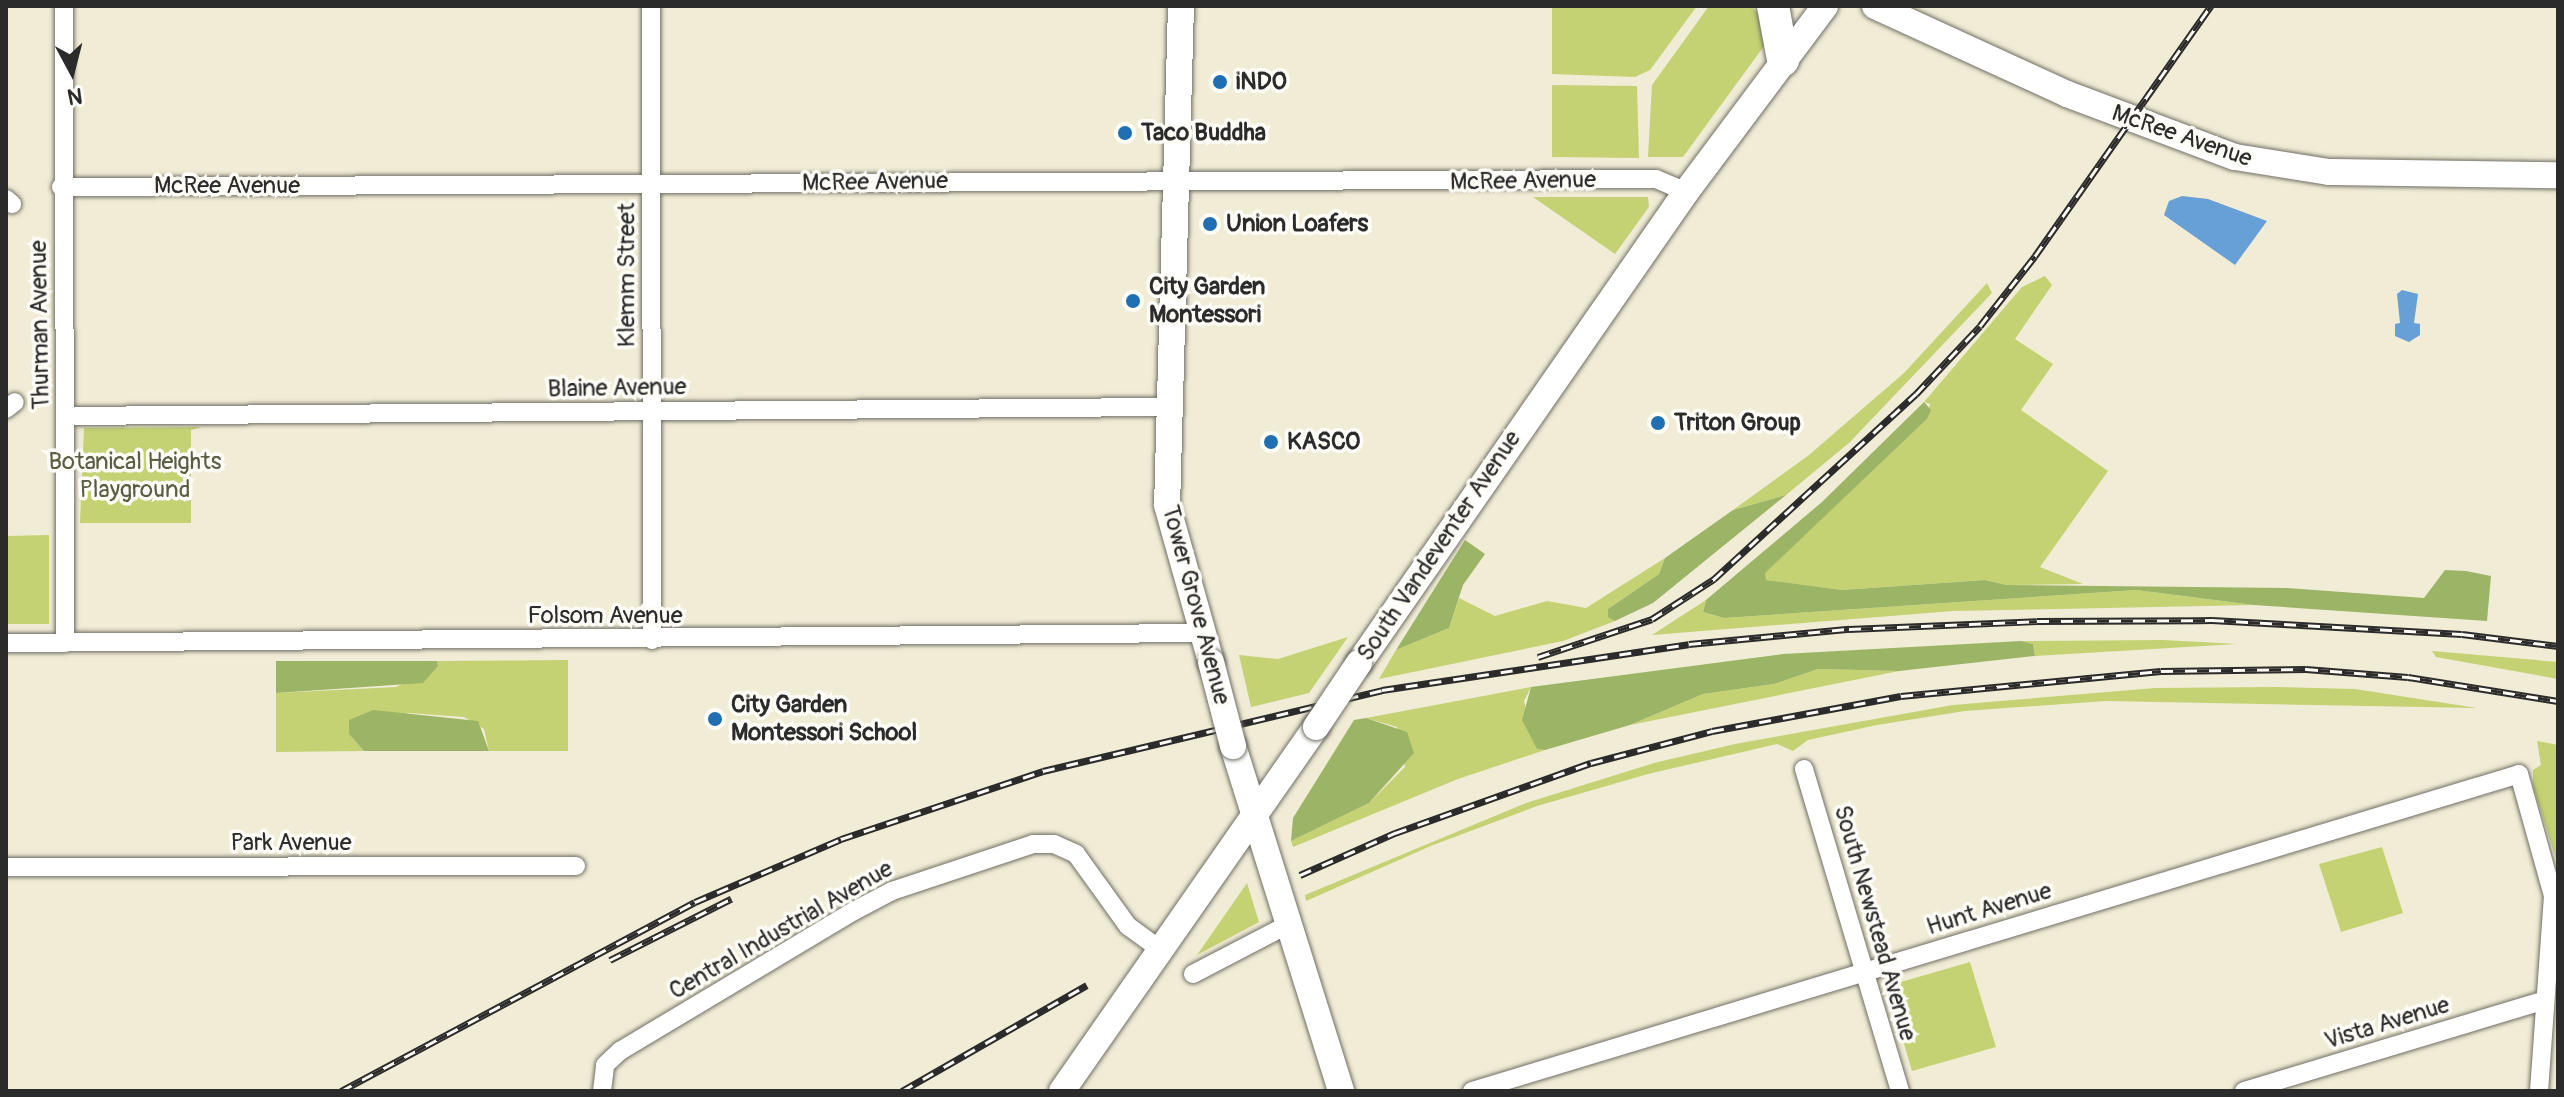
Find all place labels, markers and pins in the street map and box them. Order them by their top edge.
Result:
place label: iNDO [1236,68,1287,96]
marker: iNDO [1211,73,1229,91]
place label: Taco Buddha [1141,119,1266,147]
marker: Taco Buddha [1116,124,1134,142]
place label: Union Loafers [1226,210,1368,238]
marker: Union Loafers [1201,215,1219,233]
place label: City Garden Montessori [1149,273,1265,329]
marker: City Garden Montessori [1124,292,1142,310]
place label: Triton Group [1674,409,1801,437]
marker: Triton Group [1649,414,1667,432]
place label: KASCO [1287,428,1360,456]
marker: KASCO [1262,433,1280,451]
place label: City Garden Montessori School [731,691,917,747]
marker: City Garden Montessori School [706,710,724,728]

